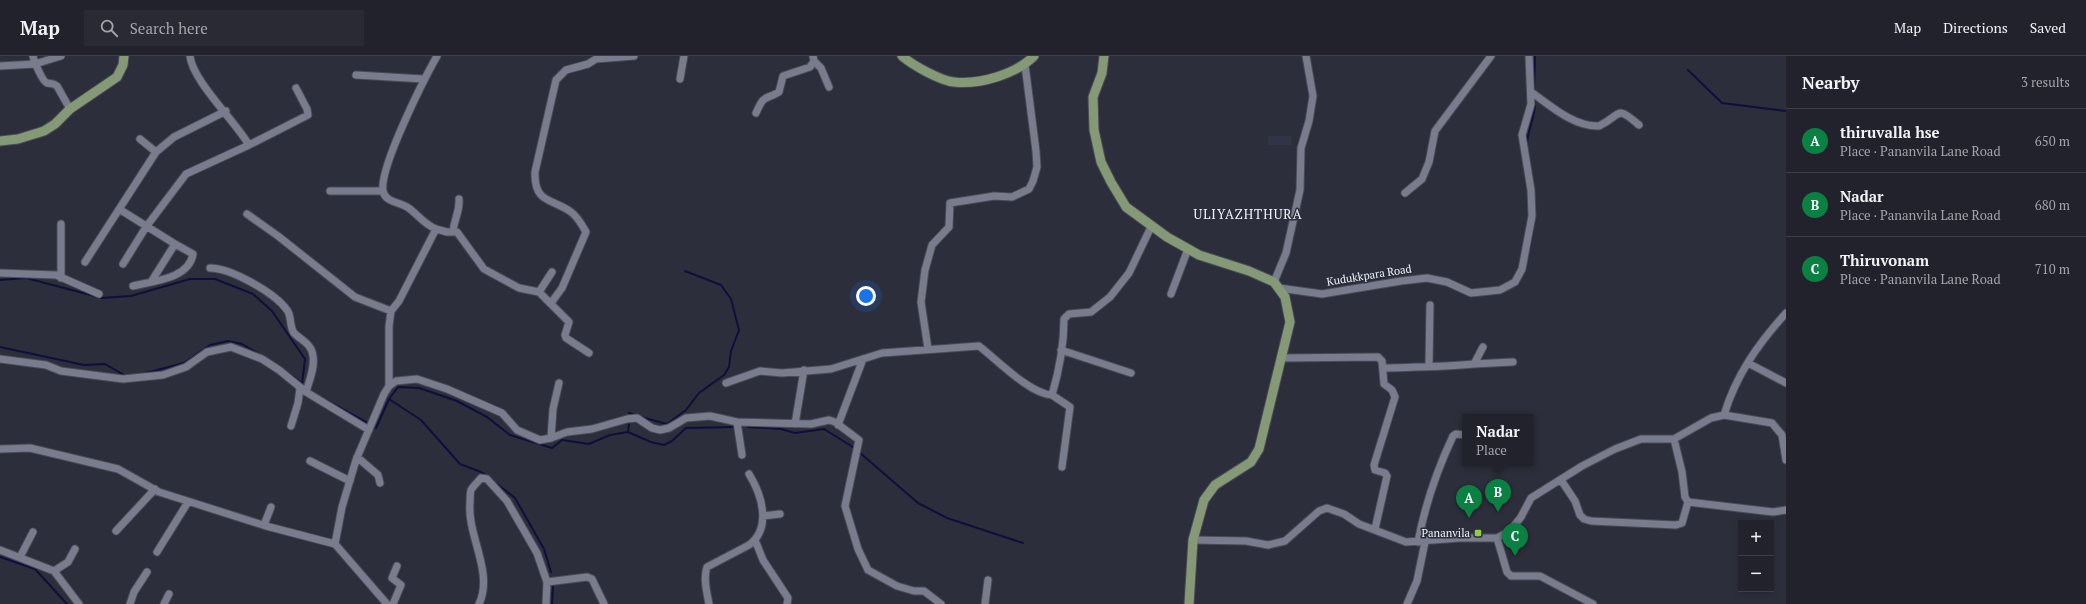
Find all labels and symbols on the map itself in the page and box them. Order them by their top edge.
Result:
district label: ULIYAZHTHURA [1193,205,1303,223]
street label: Kudukkpara Road [1325,261,1413,289]
your location [856,286,876,306]
pin: B [1485,479,1511,512]
pin: A [1456,485,1482,518]
pin: C [1502,523,1528,556]
place label: Pananvila [1422,526,1470,540]
marker: Pananvila [1473,528,1483,538]

